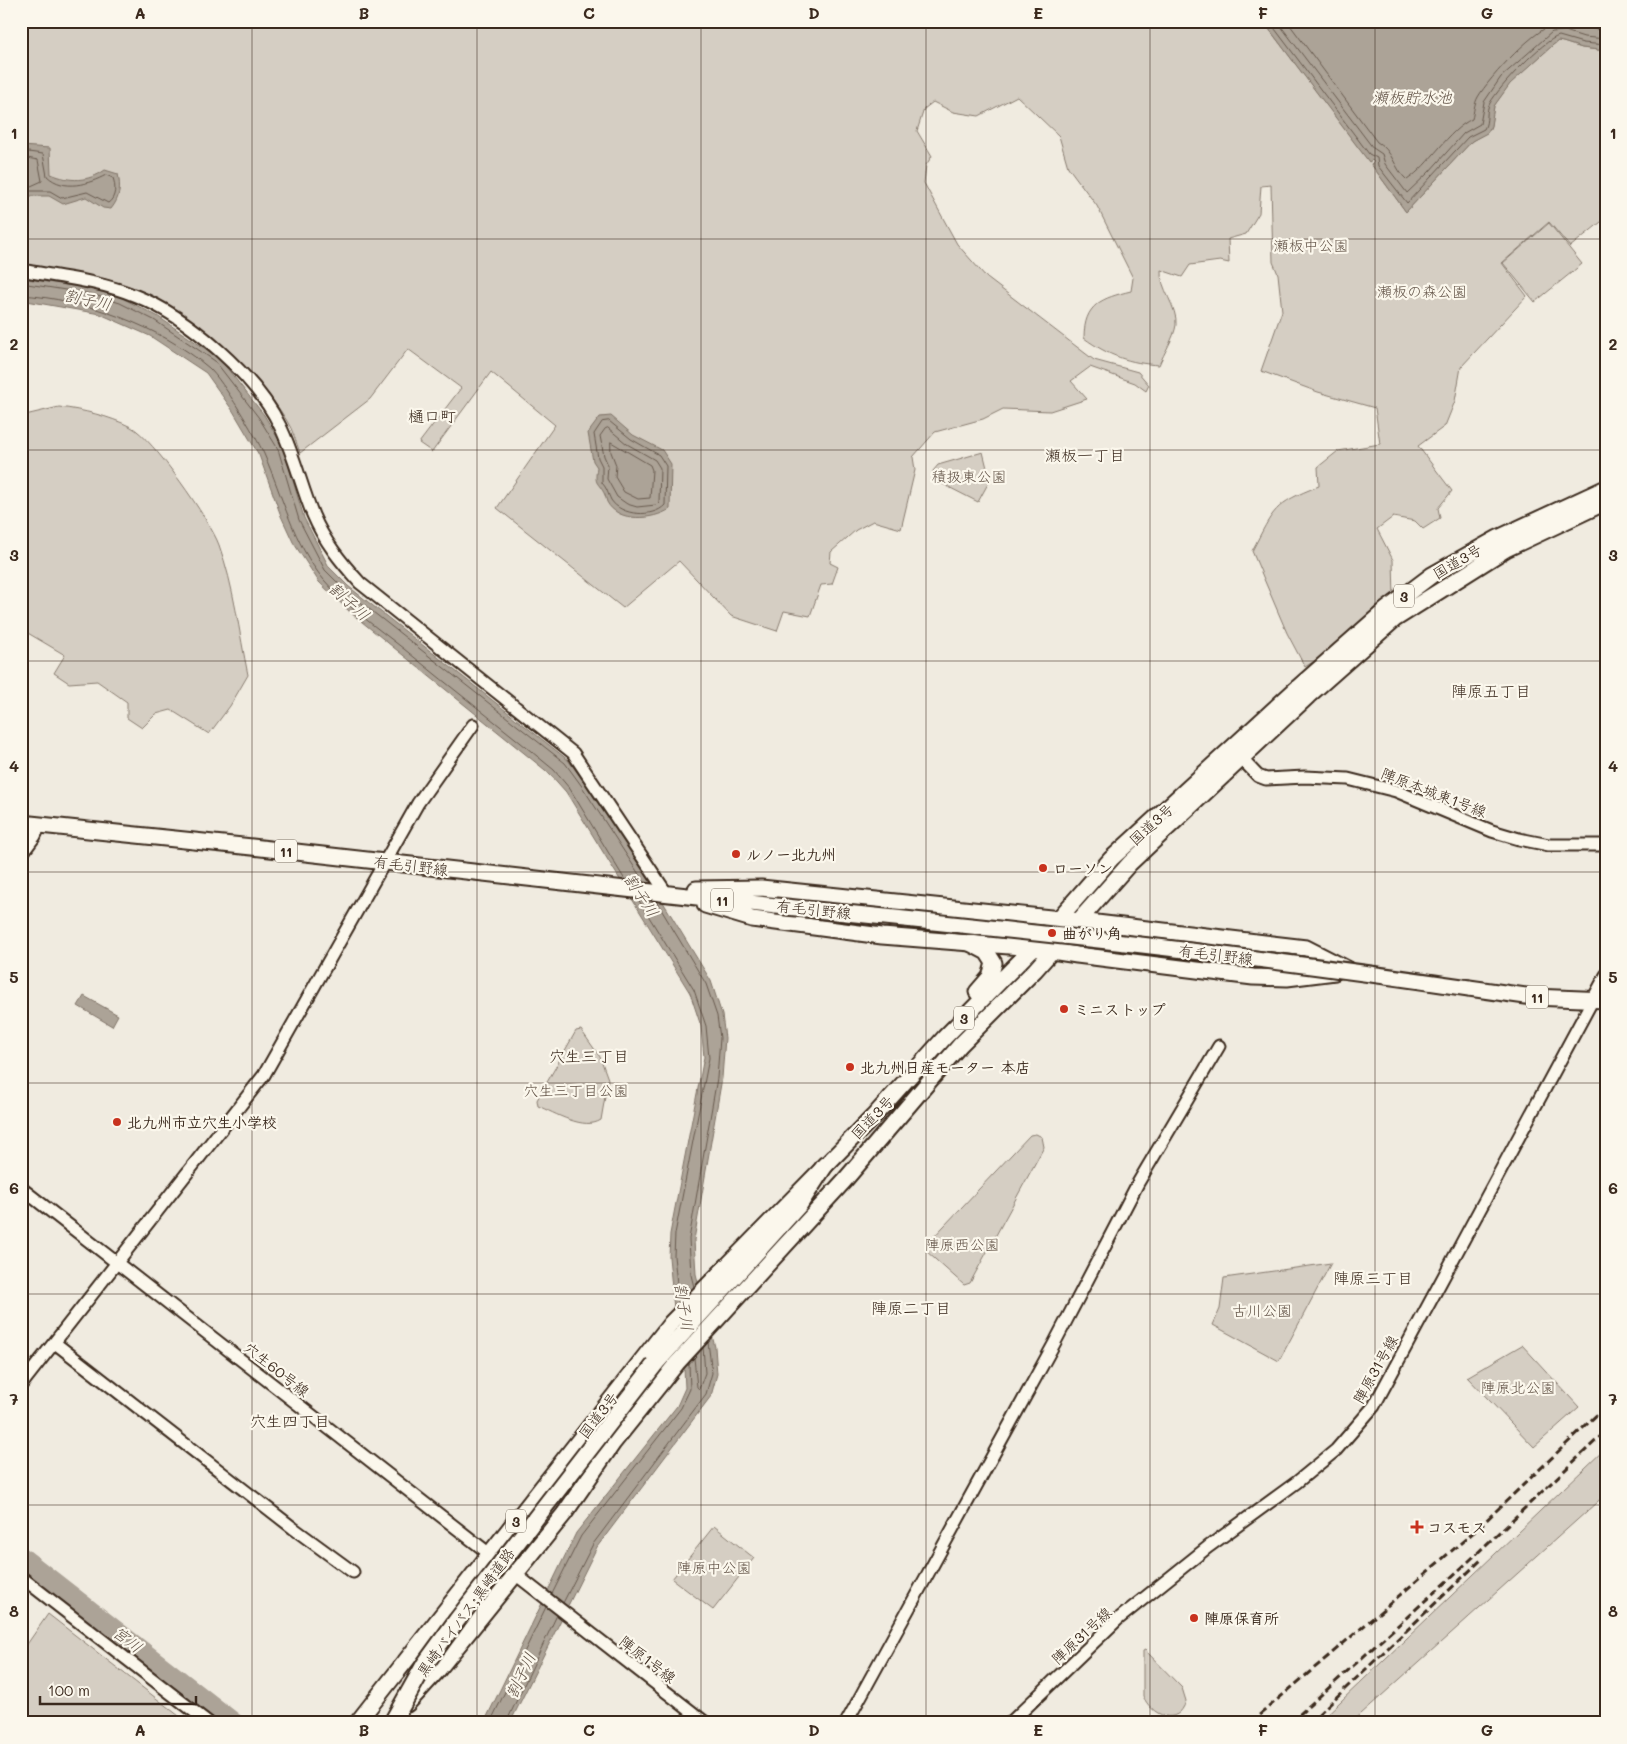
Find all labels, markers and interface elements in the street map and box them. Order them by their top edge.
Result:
text: A [134,2,146,23]
text: B [359,2,369,23]
text: C [583,2,595,23]
text: D [808,2,820,23]
text: E [1033,2,1043,23]
text: F [1258,2,1268,23]
text: G [1481,2,1493,23]
water label: 瀬板貯水池 [1372,86,1453,107]
text: 1 [10,122,18,143]
text: 1 [1609,122,1617,143]
park label: 瀬板中公園 [1273,235,1349,255]
park label: 瀬板の森公園 [1377,281,1467,301]
water label: 割子川 [62,284,114,314]
text: 2 [10,333,19,354]
text: 2 [1609,333,1618,354]
district label: 樋口町 [408,405,456,426]
district label: 瀬板一丁目 [1045,444,1125,465]
park label: 積扱東公園 [931,466,1007,486]
street label: 国道3号 [1429,539,1485,583]
text: 3 [9,544,19,565]
text: 3 [1608,544,1618,565]
water label: 割子川 [325,577,375,625]
road number: 3 [1394,584,1414,608]
district label: 陣原五丁目 [1451,680,1531,701]
text: 4 [9,755,19,776]
text: 4 [1608,755,1618,776]
street label: 陣原本城東1号線 [1378,763,1490,821]
street label: 国道3号 [1124,799,1178,849]
road number: 11 [275,839,297,862]
place label: ルノー北九州 [746,844,836,864]
marker: ルノー北九州 [730,848,742,860]
street label: 有毛引野線 [373,851,449,879]
place label: ローソン [1053,858,1113,878]
marker: ローソン [1037,862,1049,874]
water label: 割子川 [620,869,664,921]
road number: 11 [711,888,733,912]
street label: 有毛引野線 [776,895,852,923]
place label: 曲がり角 [1062,923,1122,943]
marker: 曲がり角 [1046,927,1058,939]
street label: 有毛引野線 [1178,940,1254,968]
text: 5 [9,966,19,987]
text: 5 [1608,966,1618,987]
road number: 11 [1526,986,1548,1009]
place label: ミニストップ [1074,999,1166,1019]
marker: ミニストップ [1058,1003,1070,1015]
road number: 3 [954,1006,974,1030]
district label: 穴生三丁目 [549,1045,629,1066]
place label: 北九州日産モーター 本店 [860,1057,1030,1077]
marker: 北九州日産モーター 本店 [844,1061,856,1073]
park label: 穴生三丁目公園 [523,1080,629,1100]
street label: 国道3号 [846,1091,898,1143]
place label: 北九州市立穴生小学校 [127,1112,277,1132]
marker: 北九州市立穴生小学校 [111,1116,123,1128]
text: 6 [9,1177,19,1198]
text: 6 [1608,1177,1618,1198]
park label: 陣原西公園 [924,1234,1000,1254]
district label: 陣原三丁目 [1333,1267,1413,1288]
water label: 割子川 [671,1282,699,1332]
district label: 陣原二丁目 [871,1297,951,1318]
park label: 古川公園 [1232,1300,1292,1320]
street label: 陣原31号線 [1348,1331,1402,1407]
street label: 穴生60号線 [240,1337,314,1401]
park label: 陣原北公園 [1480,1377,1556,1397]
text: 7 [10,1388,19,1409]
street label: 国道3号 [574,1388,622,1442]
text: 7 [1609,1388,1618,1409]
district label: 穴生四丁目 [250,1410,330,1431]
road number: 3 [506,1510,526,1532]
place label: コスモス [1427,1517,1486,1537]
marker: コスモス [1411,1521,1423,1533]
street label: 黒崎バイパス;黒崎道路 [411,1544,519,1680]
park label: 陣原中公園 [676,1557,752,1577]
text: 8 [9,1600,19,1621]
text: 8 [1608,1600,1618,1621]
street label: 陣原31号線 [1047,1602,1115,1668]
place label: 陣原保育所 [1204,1608,1279,1628]
marker: 陣原保育所 [1188,1612,1200,1624]
water label: 宮川 [109,1621,147,1657]
street label: 陣原1号線 [616,1631,680,1687]
water label: 割子川 [500,1649,540,1701]
scale bar [40,1674,196,1706]
text: 100 m [48,1680,90,1700]
text: A [134,1719,146,1740]
text: B [359,1719,369,1740]
text: C [583,1719,595,1740]
text: D [808,1719,820,1740]
text: E [1033,1719,1043,1740]
text: F [1258,1719,1268,1740]
text: G [1481,1719,1493,1740]

